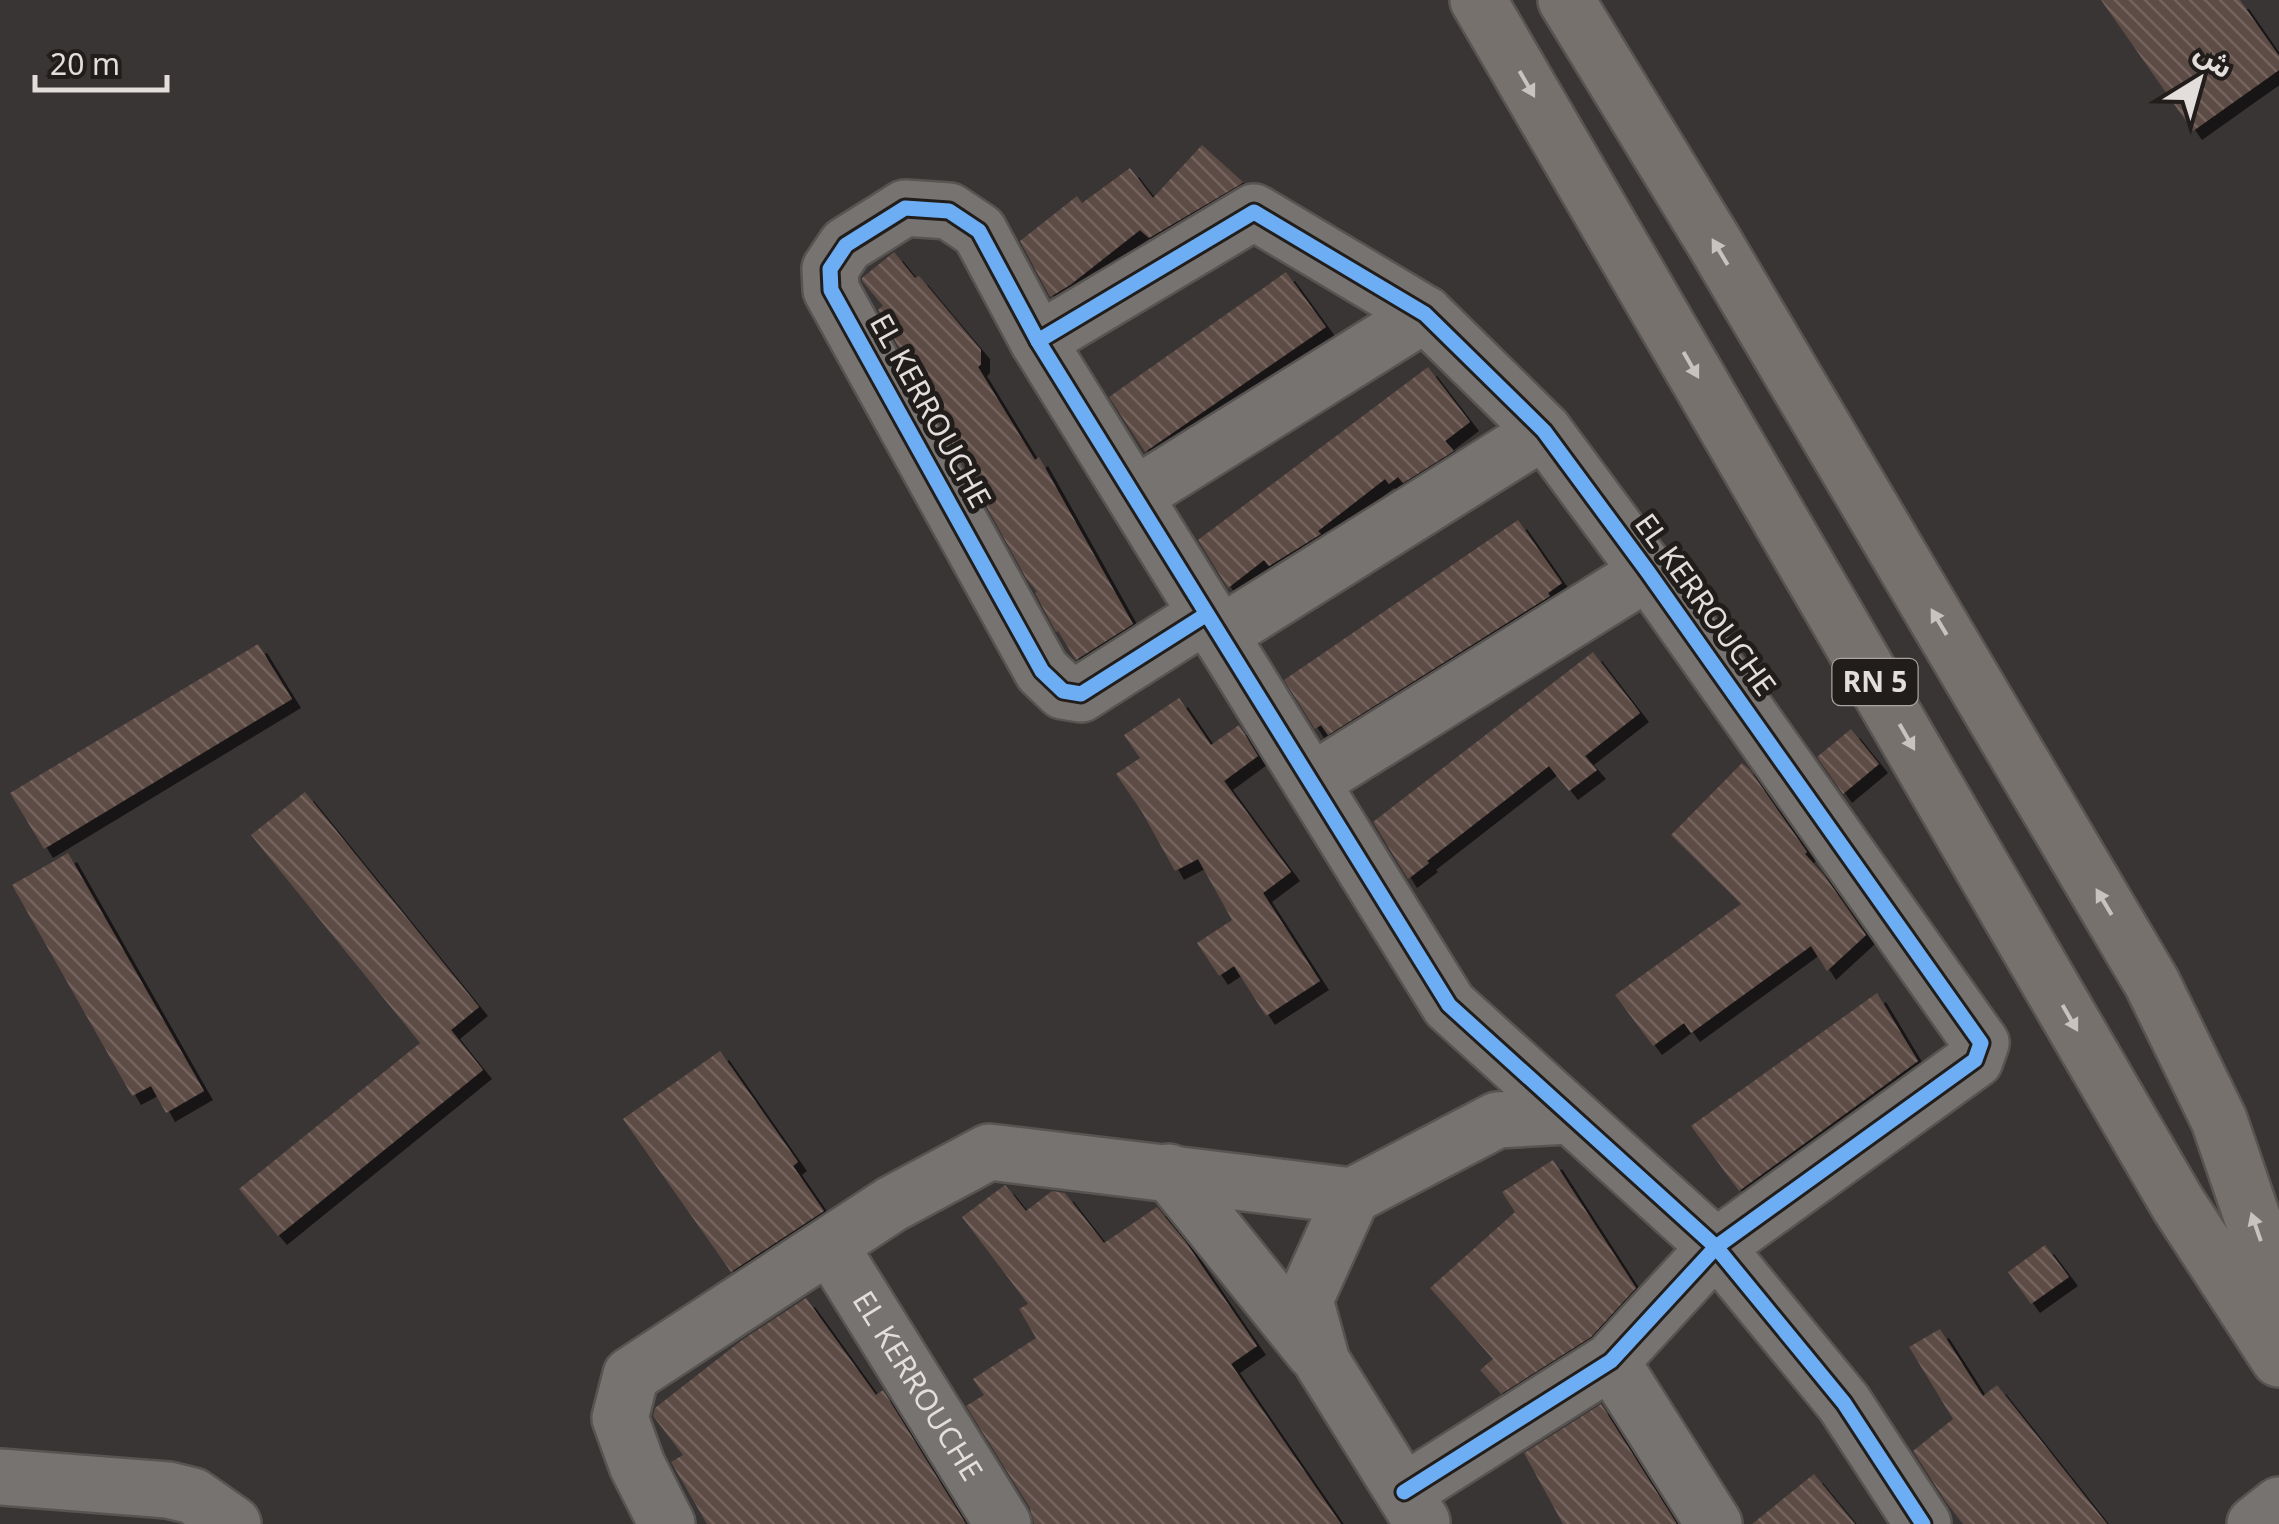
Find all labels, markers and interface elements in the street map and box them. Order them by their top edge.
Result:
scale bar [35,30,168,92]
north arrow [2149,30,2249,130]
text: ش [2188,33,2241,86]
text: 20 m [50,43,120,84]
one-way arrow [1518,70,1536,98]
one-way arrow [1712,238,1729,266]
street label: EL KERROUCHE [861,306,1002,515]
one-way arrow [1682,351,1699,379]
street label: EL KERROUCHE [1626,505,1786,704]
one-way arrow [1931,608,1948,636]
road number: RN 5 [1832,659,1918,705]
one-way arrow [1898,723,1915,751]
one-way arrow [2096,888,2113,916]
one-way arrow [2061,1004,2078,1032]
one-way arrow [2247,1212,2262,1242]
street label: EL KERROUCHE [844,1283,993,1488]

